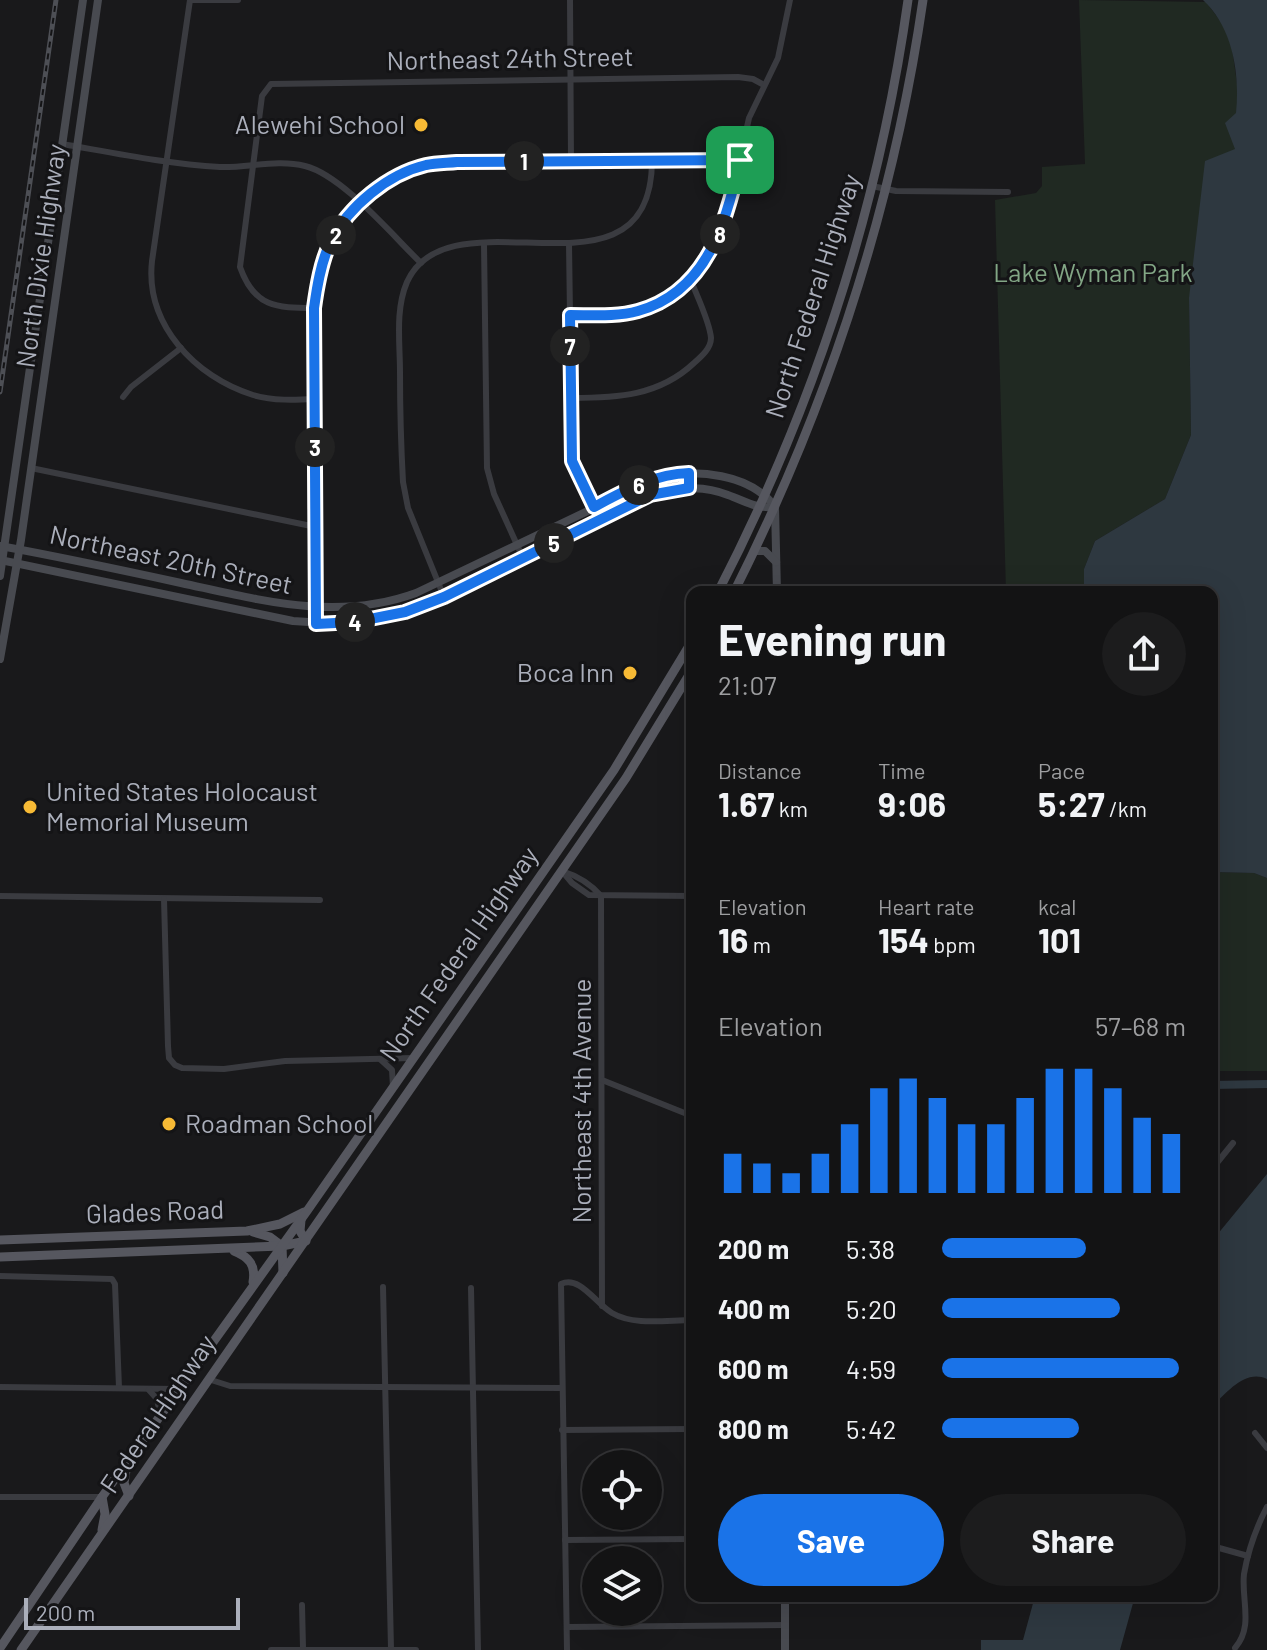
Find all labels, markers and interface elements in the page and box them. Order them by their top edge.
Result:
street label: Northeast 24th Street [386,40,634,75]
place label: Alewehi School [235,108,405,139]
marker: Alewehi School [412,116,430,134]
pin [706,126,774,194]
icon: arrive [718,138,762,182]
pin: 1 [504,141,544,181]
street label: North Dixie Highway [8,142,71,370]
text: 1 [520,148,528,174]
street label: North Federal Highway [757,170,866,421]
pin: 8 [700,214,740,254]
pin: 2 [316,215,356,255]
text: 8 [714,221,726,247]
text: 2 [330,222,342,248]
park label: Lake Wyman Park [993,256,1193,287]
pin: 7 [550,326,590,366]
text: 7 [565,333,575,359]
pin: 3 [295,427,335,467]
text: 3 [309,434,321,460]
pin: 6 [619,465,659,505]
text: 6 [633,472,645,498]
street label: Northeast 20th Street [47,518,295,599]
pin: 5 [534,523,574,563]
text: 5 [548,530,560,556]
pin: 4 [335,602,375,642]
text: 4 [348,609,362,635]
text: Evening run [718,612,947,665]
button: share [1102,612,1186,696]
place label: Boca Inn [517,656,614,687]
marker: Boca Inn [621,664,639,682]
text: 21:07 [718,669,776,700]
text: Distance [718,757,802,783]
text: Time [878,757,926,783]
text: Pace [1038,757,1085,783]
place label: United States Holocaust Memorial Museum [46,775,318,836]
text: 1.67 [718,783,774,824]
text: 9:06 [878,783,946,824]
text: 5:27 [1038,783,1105,824]
text: km [774,795,808,821]
text: /km [1105,795,1147,821]
marker: United States Holocaust Memorial Museum [21,798,39,816]
street label: North Federal Highway [372,840,544,1066]
text: Elevation [718,893,807,919]
text: Heart rate [878,893,975,919]
text: kcal [1038,893,1076,919]
text: 16 [718,919,748,960]
text: 154 [878,919,929,960]
text: 101 [1038,919,1081,960]
text: m [748,931,771,957]
text: bpm [929,931,976,957]
street label: Northeast 4th Avenue [565,979,596,1223]
text: Elevation [718,1010,823,1041]
text: 57–68 m [1095,1010,1186,1041]
place label: Roadman School [185,1107,373,1138]
marker: Roadman School [160,1115,178,1133]
street label: Glades Road [85,1193,225,1228]
text: 200 m [718,1233,789,1264]
text: 5:38 [846,1233,895,1264]
text: 400 m [718,1293,790,1324]
text: 5:20 [846,1293,897,1324]
street label: Federal Highway [92,1328,221,1498]
text: 600 m [718,1353,789,1384]
text: 4:59 [846,1353,896,1384]
text: 800 m [718,1413,789,1444]
text: 5:42 [846,1413,896,1444]
map controls [582,1450,662,1626]
button: locate [582,1450,662,1530]
button: Save [718,1494,944,1586]
button: Share [960,1494,1186,1586]
button: layers [582,1546,662,1626]
scale bar [24,1594,240,1630]
text: 200 m [36,1599,95,1625]

